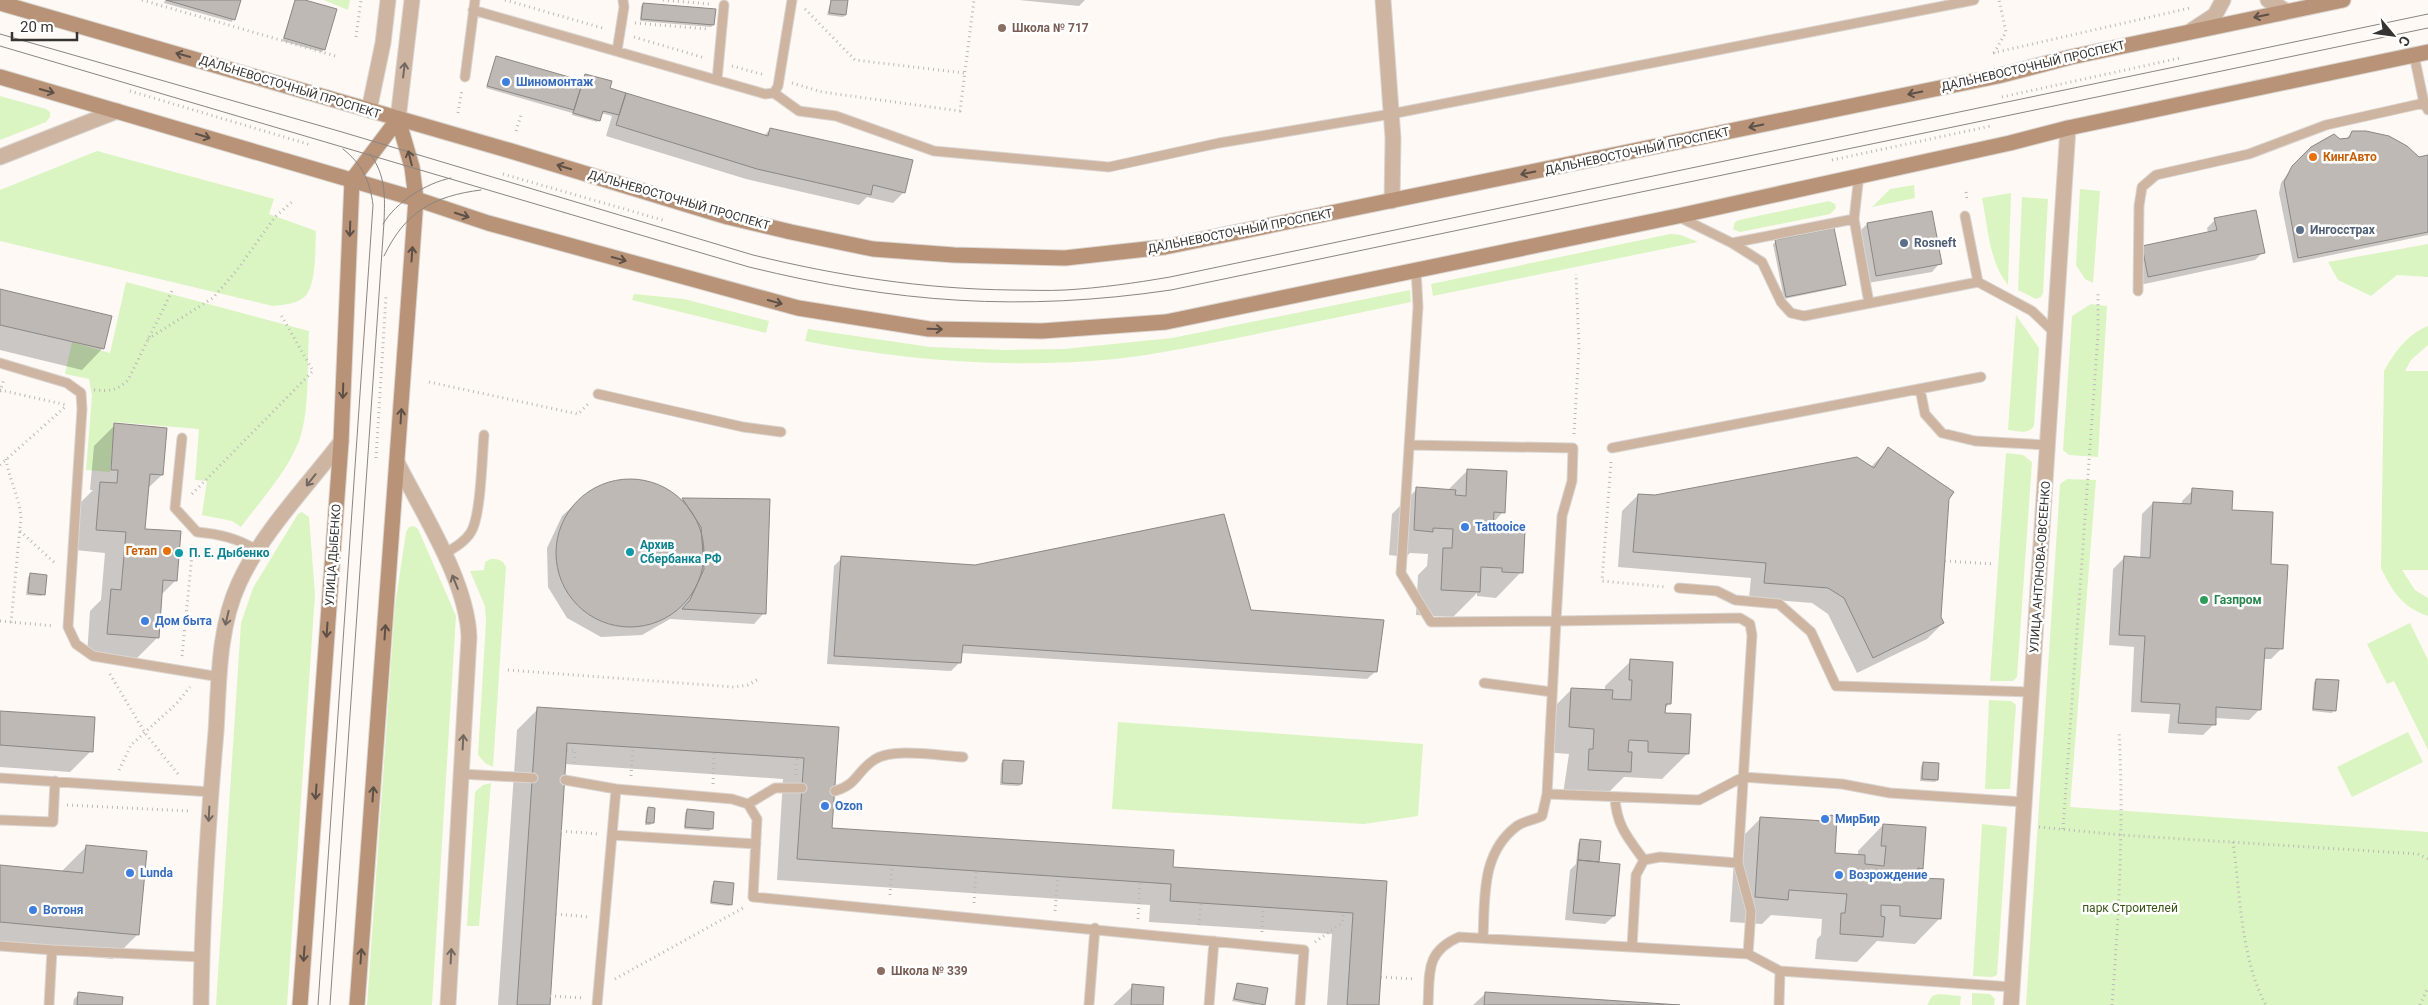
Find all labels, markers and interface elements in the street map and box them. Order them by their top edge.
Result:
scale bar [12,10,78,42]
north arrow [2368,10,2418,60]
one-way arrow [2253,12,2269,21]
text: 20 m [20,18,54,36]
place label: Школа № 717 [1012,21,1089,35]
marker: Школа № 717 [996,22,1008,34]
text: С [2395,33,2414,49]
street label: ДАЛЬНЕВОСТОЧНЫЙ ПРОСПЕКТ [1940,37,2126,94]
one-way arrow [176,50,192,60]
street label: ДАЛЬНЕВОСТОЧНЫЙ ПРОСПЕКТ [198,52,382,121]
one-way arrow [399,63,409,79]
place label: Шиномонтаж [516,75,594,89]
marker: Шиномонтаж [500,76,512,88]
one-way arrow [38,86,54,96]
one-way arrow [1907,89,1923,99]
one-way arrow [1748,122,1764,131]
street label: ДАЛЬНЕВОСТОЧНЫЙ ПРОСПЕКТ [1543,124,1731,177]
one-way arrow [194,132,210,142]
place label: КингАвто [2323,150,2377,164]
one-way arrow [404,151,414,167]
marker: КингАвто [2307,151,2319,163]
one-way arrow [557,162,573,171]
street label: ДАЛЬНЕВОСТОЧНЫЙ ПРОСПЕКТ [587,166,772,233]
one-way arrow [1520,169,1536,178]
street label: ДАЛЬНЕВОСТОЧНЫЙ ПРОСПЕКТ [1146,205,1334,256]
one-way arrow [454,210,470,220]
one-way arrow [345,220,355,237]
place label: Ингосстрах [2310,223,2376,237]
marker: Ингосстрах [2294,224,2306,236]
place label: Rosneft [1914,236,1956,250]
marker: Rosneft [1898,237,1910,249]
one-way arrow [407,246,417,262]
one-way arrow [610,255,626,265]
one-way arrow [767,298,783,308]
one-way arrow [927,324,943,334]
one-way arrow [339,383,348,399]
one-way arrow [396,408,405,424]
one-way arrow [306,473,317,486]
street label: УЛИЦА АНТОНОВА-ОВСЕЕНКО [2027,481,2053,653]
street label: УЛИЦА ДЫБЕНКО [322,504,344,606]
place label: Tattooice [1475,520,1526,534]
marker: Tattooice [1459,521,1471,533]
place label: Архив Сбербанка РФ [640,538,722,566]
place label: Гетап [126,544,157,558]
marker: Гетап [161,545,173,557]
place label: П. Е. Дыбенко [189,546,270,560]
marker: Архив Сбербанка РФ [624,546,636,558]
marker: П. Е. Дыбенко [173,547,185,559]
one-way arrow [450,575,459,590]
place label: Газпром [2214,593,2262,607]
marker: Газпром [2198,594,2210,606]
one-way arrow [222,609,232,625]
place label: Дом быта [155,614,213,628]
marker: Дом быта [139,615,151,627]
one-way arrow [323,622,332,638]
one-way arrow [380,625,390,641]
one-way arrow [459,734,468,750]
one-way arrow [311,784,320,800]
one-way arrow [368,787,378,803]
place label: Ozon [835,799,863,813]
marker: Ozon [819,800,831,812]
one-way arrow [205,806,214,822]
place label: МирБир [1835,812,1880,826]
marker: МирБир [1819,813,1831,825]
place label: Lunda [140,866,174,880]
marker: Lunda [124,867,136,879]
place label: Возрождение [1849,868,1928,882]
marker: Возрождение [1833,869,1845,881]
park label: парк Строителей [2082,901,2178,915]
place label: Вотоня [43,903,83,917]
marker: Вотоня [27,904,39,916]
one-way arrow [299,946,308,962]
one-way arrow [356,949,366,965]
one-way arrow [447,949,456,965]
place label: Школа № 339 [891,964,968,978]
marker: Школа № 339 [875,965,887,977]

